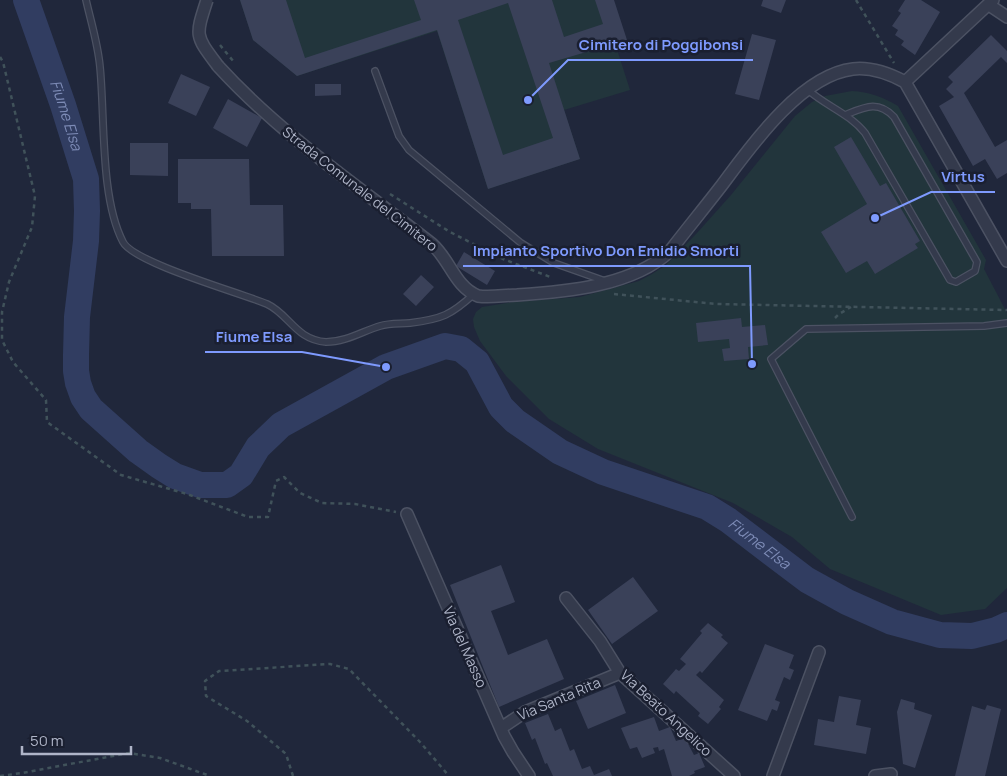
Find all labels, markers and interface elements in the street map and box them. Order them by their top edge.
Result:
callout: Cimitero di Poggibonsi [568,30,753,60]
text: Cimitero di Poggibonsi [579,34,743,55]
water label: Fiume Elsa [45,77,88,154]
street label: Strada Comunale del Cimitero [279,122,442,255]
callout: Virtus [931,162,995,192]
text: Virtus [941,166,985,187]
callout: Impianto Sportivo Don Emidio Smorti [463,236,750,266]
text: Impianto Sportivo Don Emidio Smorti [473,240,739,261]
callout: Fiume Elsa [205,322,302,352]
text: Fiume Elsa [216,326,292,347]
water label: Fiume Elsa [724,513,795,574]
street label: Via del Masso [439,603,492,690]
street label: Via Beato Angelico [616,665,716,760]
street label: Via Santa Rita [514,673,603,725]
scale bar [22,724,131,756]
text: 50 m [30,730,64,751]

